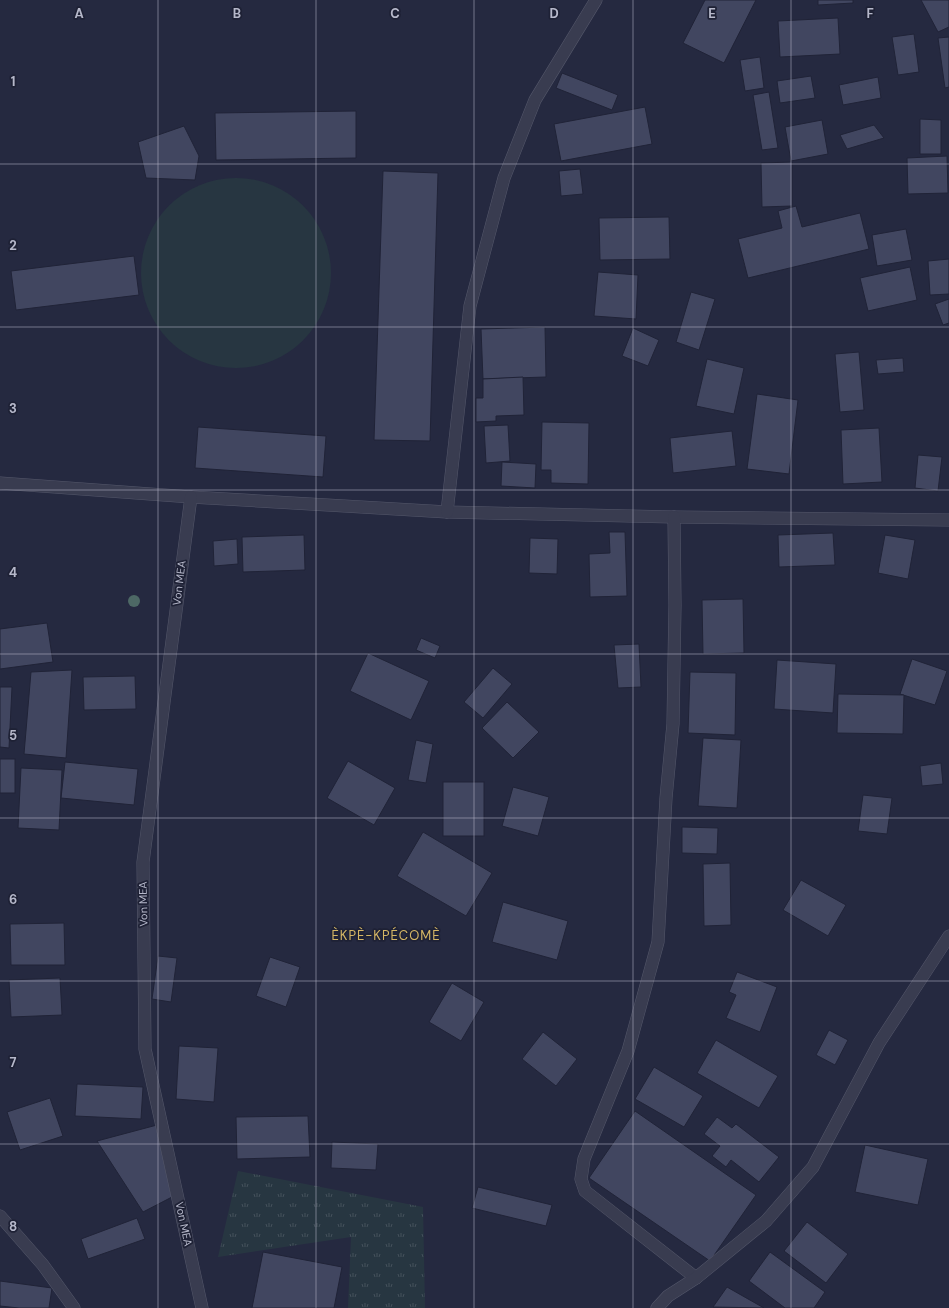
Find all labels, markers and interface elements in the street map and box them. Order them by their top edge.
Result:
text: A [74,5,84,22]
text: B [233,5,241,22]
text: C [390,5,400,22]
text: D [549,5,559,22]
text: E [708,5,716,22]
text: F [866,5,874,22]
text: 1 [11,73,15,90]
text: 2 [9,237,17,254]
text: 3 [9,400,17,417]
street label: Von MEA [169,560,189,606]
text: 4 [9,564,17,581]
text: 5 [9,727,17,744]
street label: Von MEA [136,881,150,927]
text: 6 [9,891,17,908]
district label: ÈKPÈ-KPÉCOMÈ [332,926,441,944]
text: 7 [10,1054,17,1071]
street label: Von MEA [172,1200,196,1248]
text: 8 [9,1218,17,1235]

